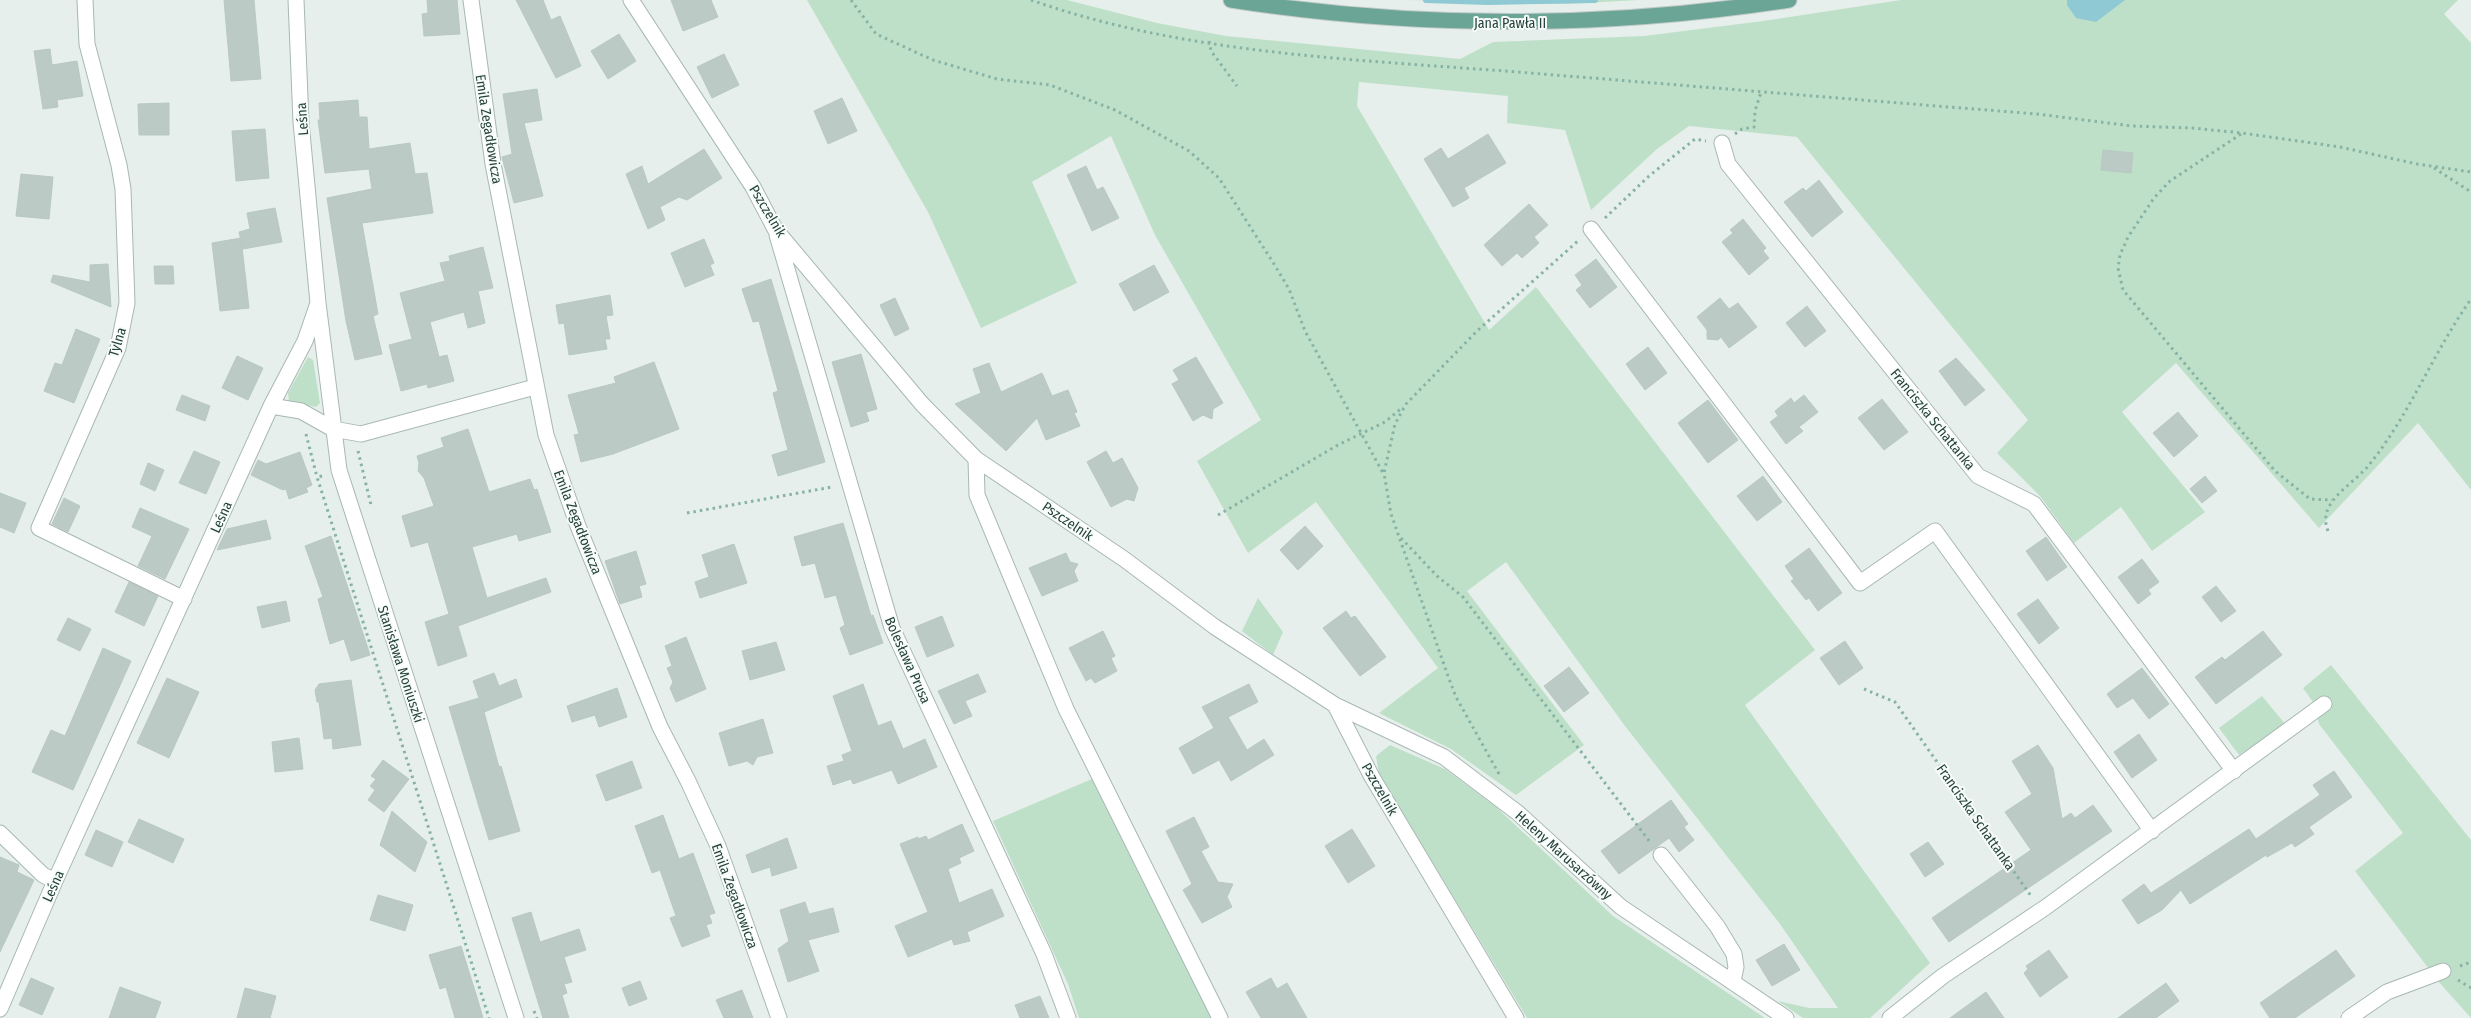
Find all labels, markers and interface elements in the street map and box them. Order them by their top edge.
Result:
street label: Jana Pawła II [1474,15,1546,32]
street label: Emila Zegadłowicza [471,73,506,185]
street label: Leśna [293,102,312,136]
street label: Pszczelnik [745,182,790,241]
street label: Tylna [105,325,130,359]
street label: Franciszka Schattanka [1887,365,1979,474]
street label: Emila Zegadłowicza [550,468,605,577]
street label: Pszczelnik [1039,498,1097,545]
street label: Leśna [207,499,236,536]
street label: Stanisława Moniuszki [374,604,427,725]
street label: Bolesława Prusa [881,614,934,706]
street label: Pszczelnik [1358,760,1402,819]
street label: Franciszka Schattanka [1933,761,2019,874]
street label: Heleny Marusarzówny [1512,807,1616,904]
street label: Emila Zegadłowicza [708,841,761,951]
street label: Leśna [39,868,68,905]

